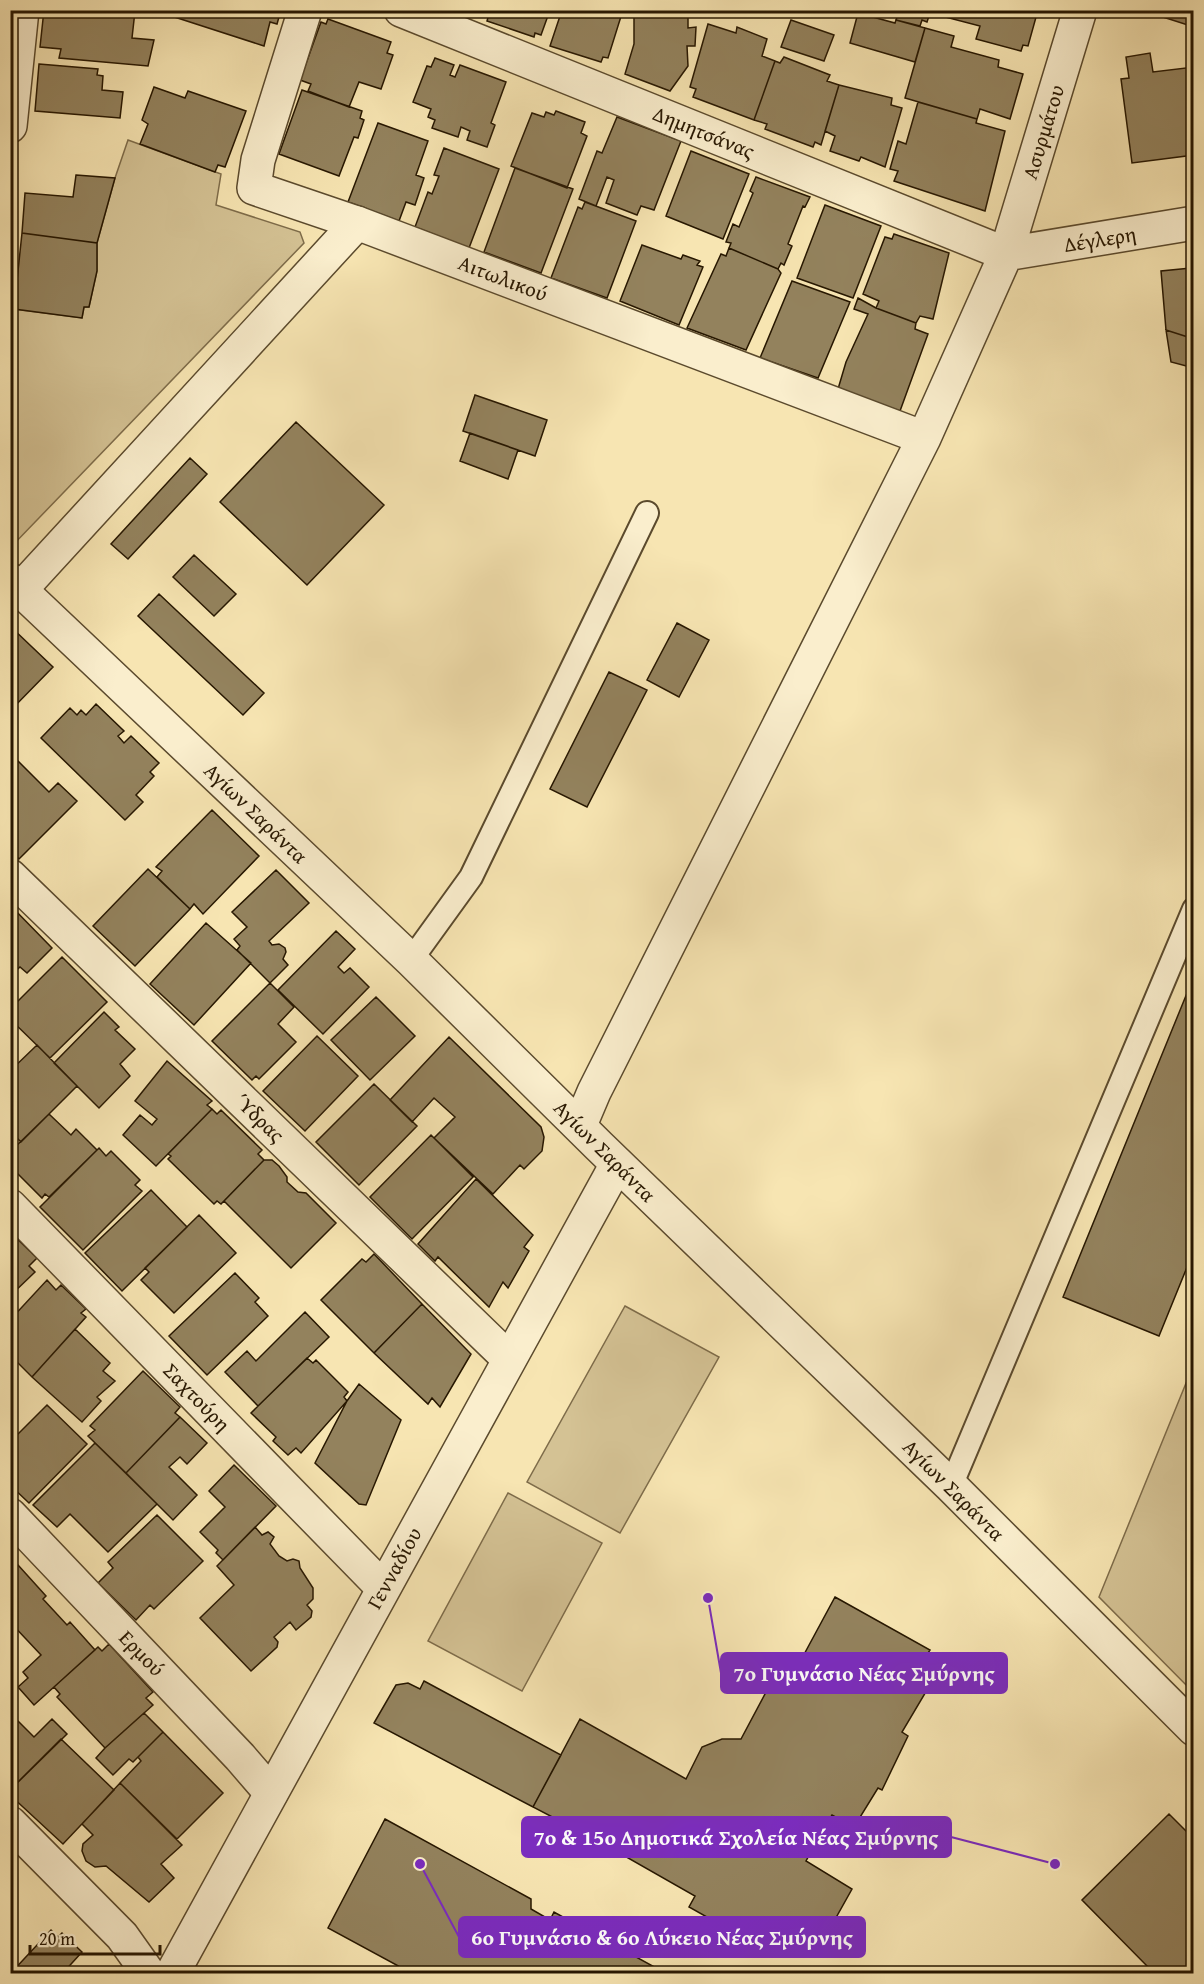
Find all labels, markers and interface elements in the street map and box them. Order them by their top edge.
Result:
street label: Ασυρμάτου [1014,81,1072,183]
street label: Δημητσάνας [649,98,760,166]
street label: Δέγλερη [1062,218,1138,260]
street label: Αιτωλικού [454,247,552,309]
street label: Αγίων Σαράντα [197,755,315,871]
street label: Ύδρας [228,1087,292,1150]
street label: Αγίων Σαράντα [547,1093,663,1209]
street label: Σαχτούρη [156,1356,238,1438]
street label: Αγίων Σαράντα [896,1432,1012,1548]
street label: Γενναδίου [359,1521,429,1615]
street label: Ερμού [112,1623,172,1683]
callout: 7ο Γυμνάσιο Νέας Σμύρνης [721,1653,1007,1693]
text: 7ο Γυμνάσιο Νέας Σμύρνης [733,1657,996,1689]
callout: 7ο & 15ο Δημοτικά Σχολεία Νέας Σμύρνης [522,1817,951,1857]
text: 7ο & 15ο Δημοτικά Σχολεία Νέας Σμύρνης [533,1821,939,1853]
callout: 6ο Γυμνάσιο & 6ο Λύκειο Νέας Σμύρνης [459,1917,865,1957]
scale bar [30,1918,160,1956]
text: 6ο Γυμνάσιο & 6ο Λύκειο Νέας Σμύρνης [471,1921,854,1953]
text: 20 m [39,1925,75,1952]

